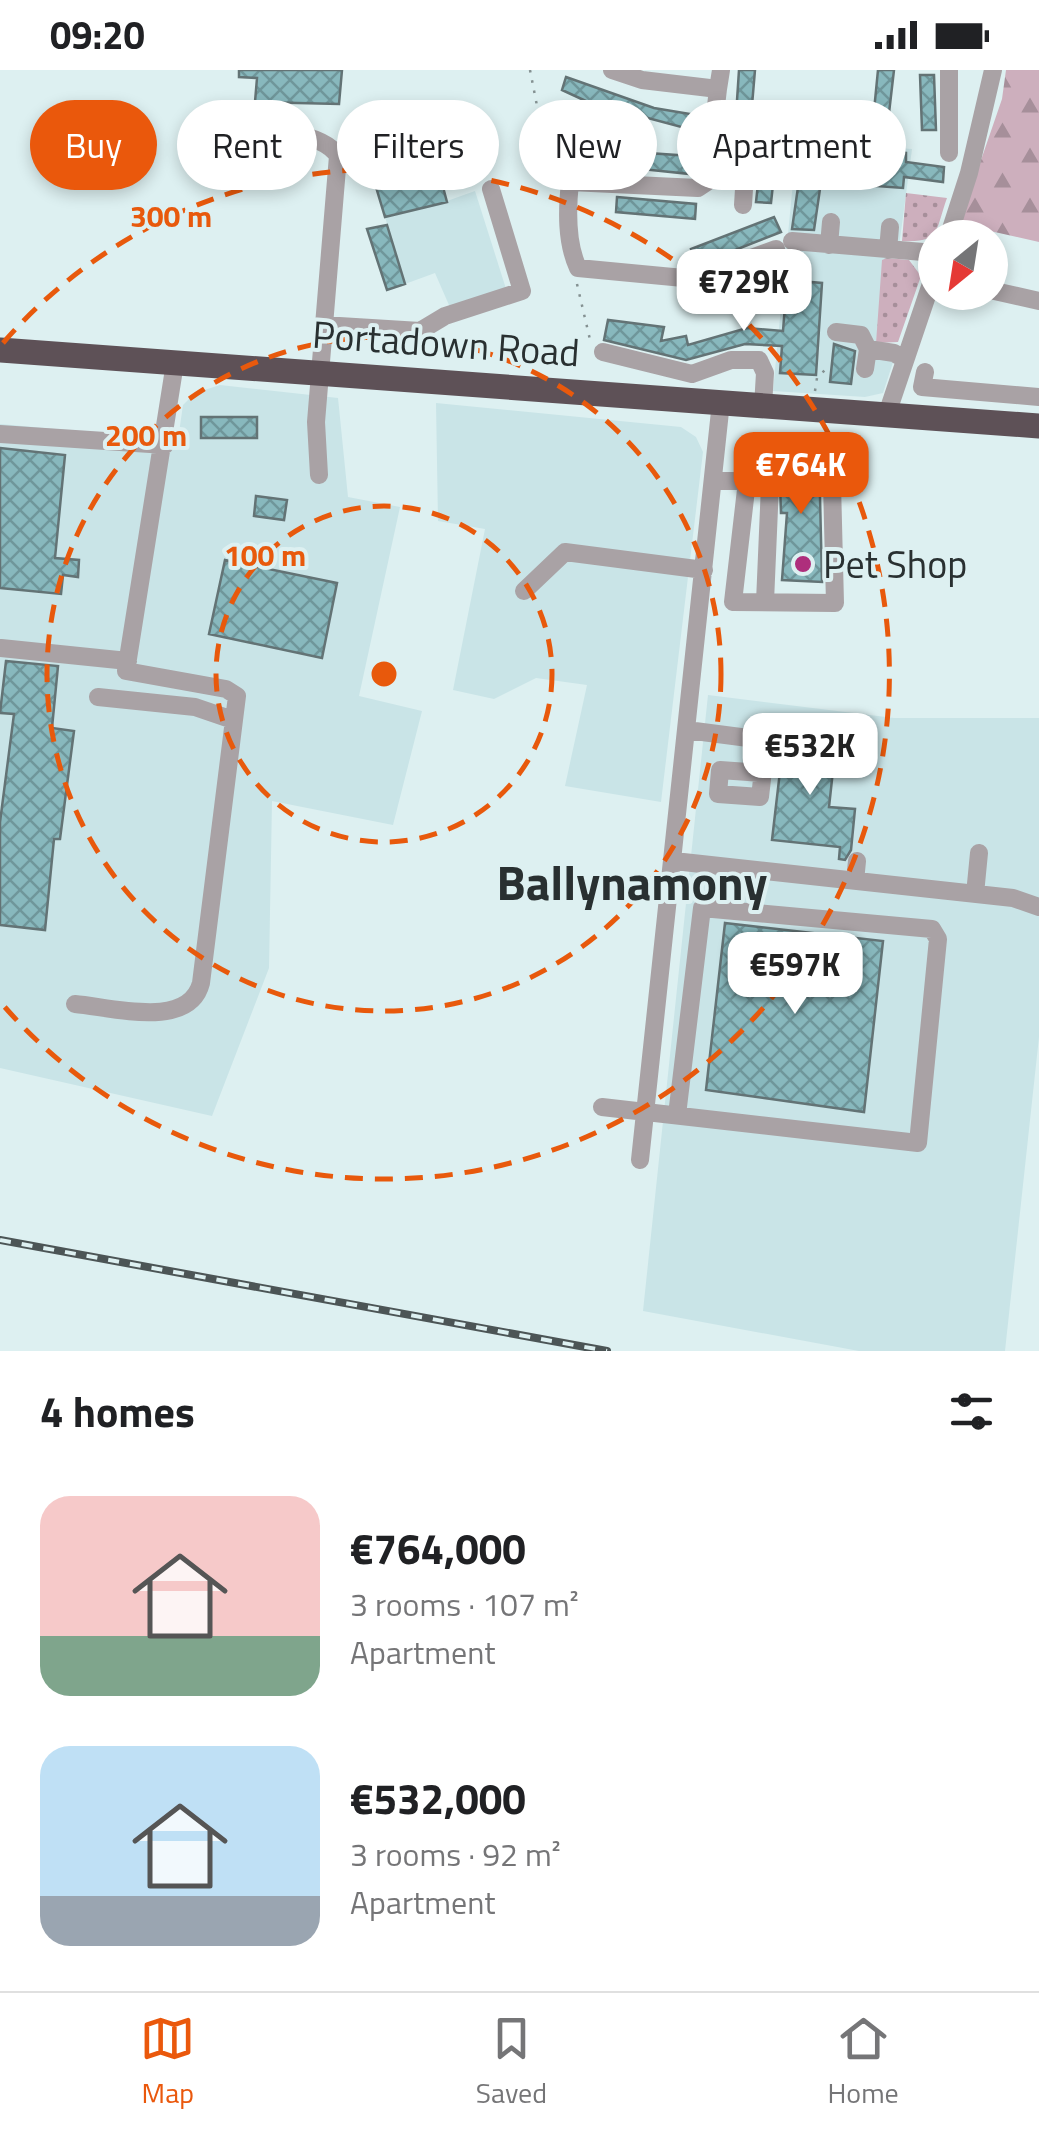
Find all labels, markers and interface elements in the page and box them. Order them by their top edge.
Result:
text: 09:20 [50,6,145,64]
chip: Buy [30,100,157,190]
chip: Rent [177,100,317,190]
chip: Filters [337,100,499,190]
chip: New [519,100,657,190]
chip: Apartment [677,100,906,190]
text: 300 m [130,193,212,239]
north arrow [918,220,1008,310]
map controls [918,220,1008,310]
pin: €729K [674,249,814,334]
text: €729K [699,257,789,305]
street label: Portadown Road [310,305,582,381]
text: 200 m [105,412,187,458]
pin: €764K [731,432,871,517]
text: €764K [756,440,846,488]
text: 100 m [224,532,306,578]
place label: Pet Shop [823,535,967,593]
marker: Pet Shop [792,553,814,575]
centre of rings [366,656,402,692]
pin: €532K [740,713,880,798]
text: €532K [765,721,855,769]
district label: Ballynamony [497,846,767,919]
pin: €597K [725,932,865,1017]
text: €597K [750,940,840,988]
text: 4 homes [40,1379,195,1443]
icon: filters [944,1384,999,1439]
text: €764,000 [350,1516,526,1580]
icon: home [120,1536,240,1656]
text: 3 rooms · 107 m² [350,1580,579,1628]
text: Apartment [350,1628,496,1676]
text: €532,000 [350,1766,526,1830]
icon: home [120,1786,240,1906]
text: 3 rooms · 92 m² [350,1830,561,1878]
text: Apartment [350,1878,496,1926]
tab: Map [140,2011,195,2114]
tab: Saved [476,2011,547,2114]
tab: Home [828,2011,899,2114]

